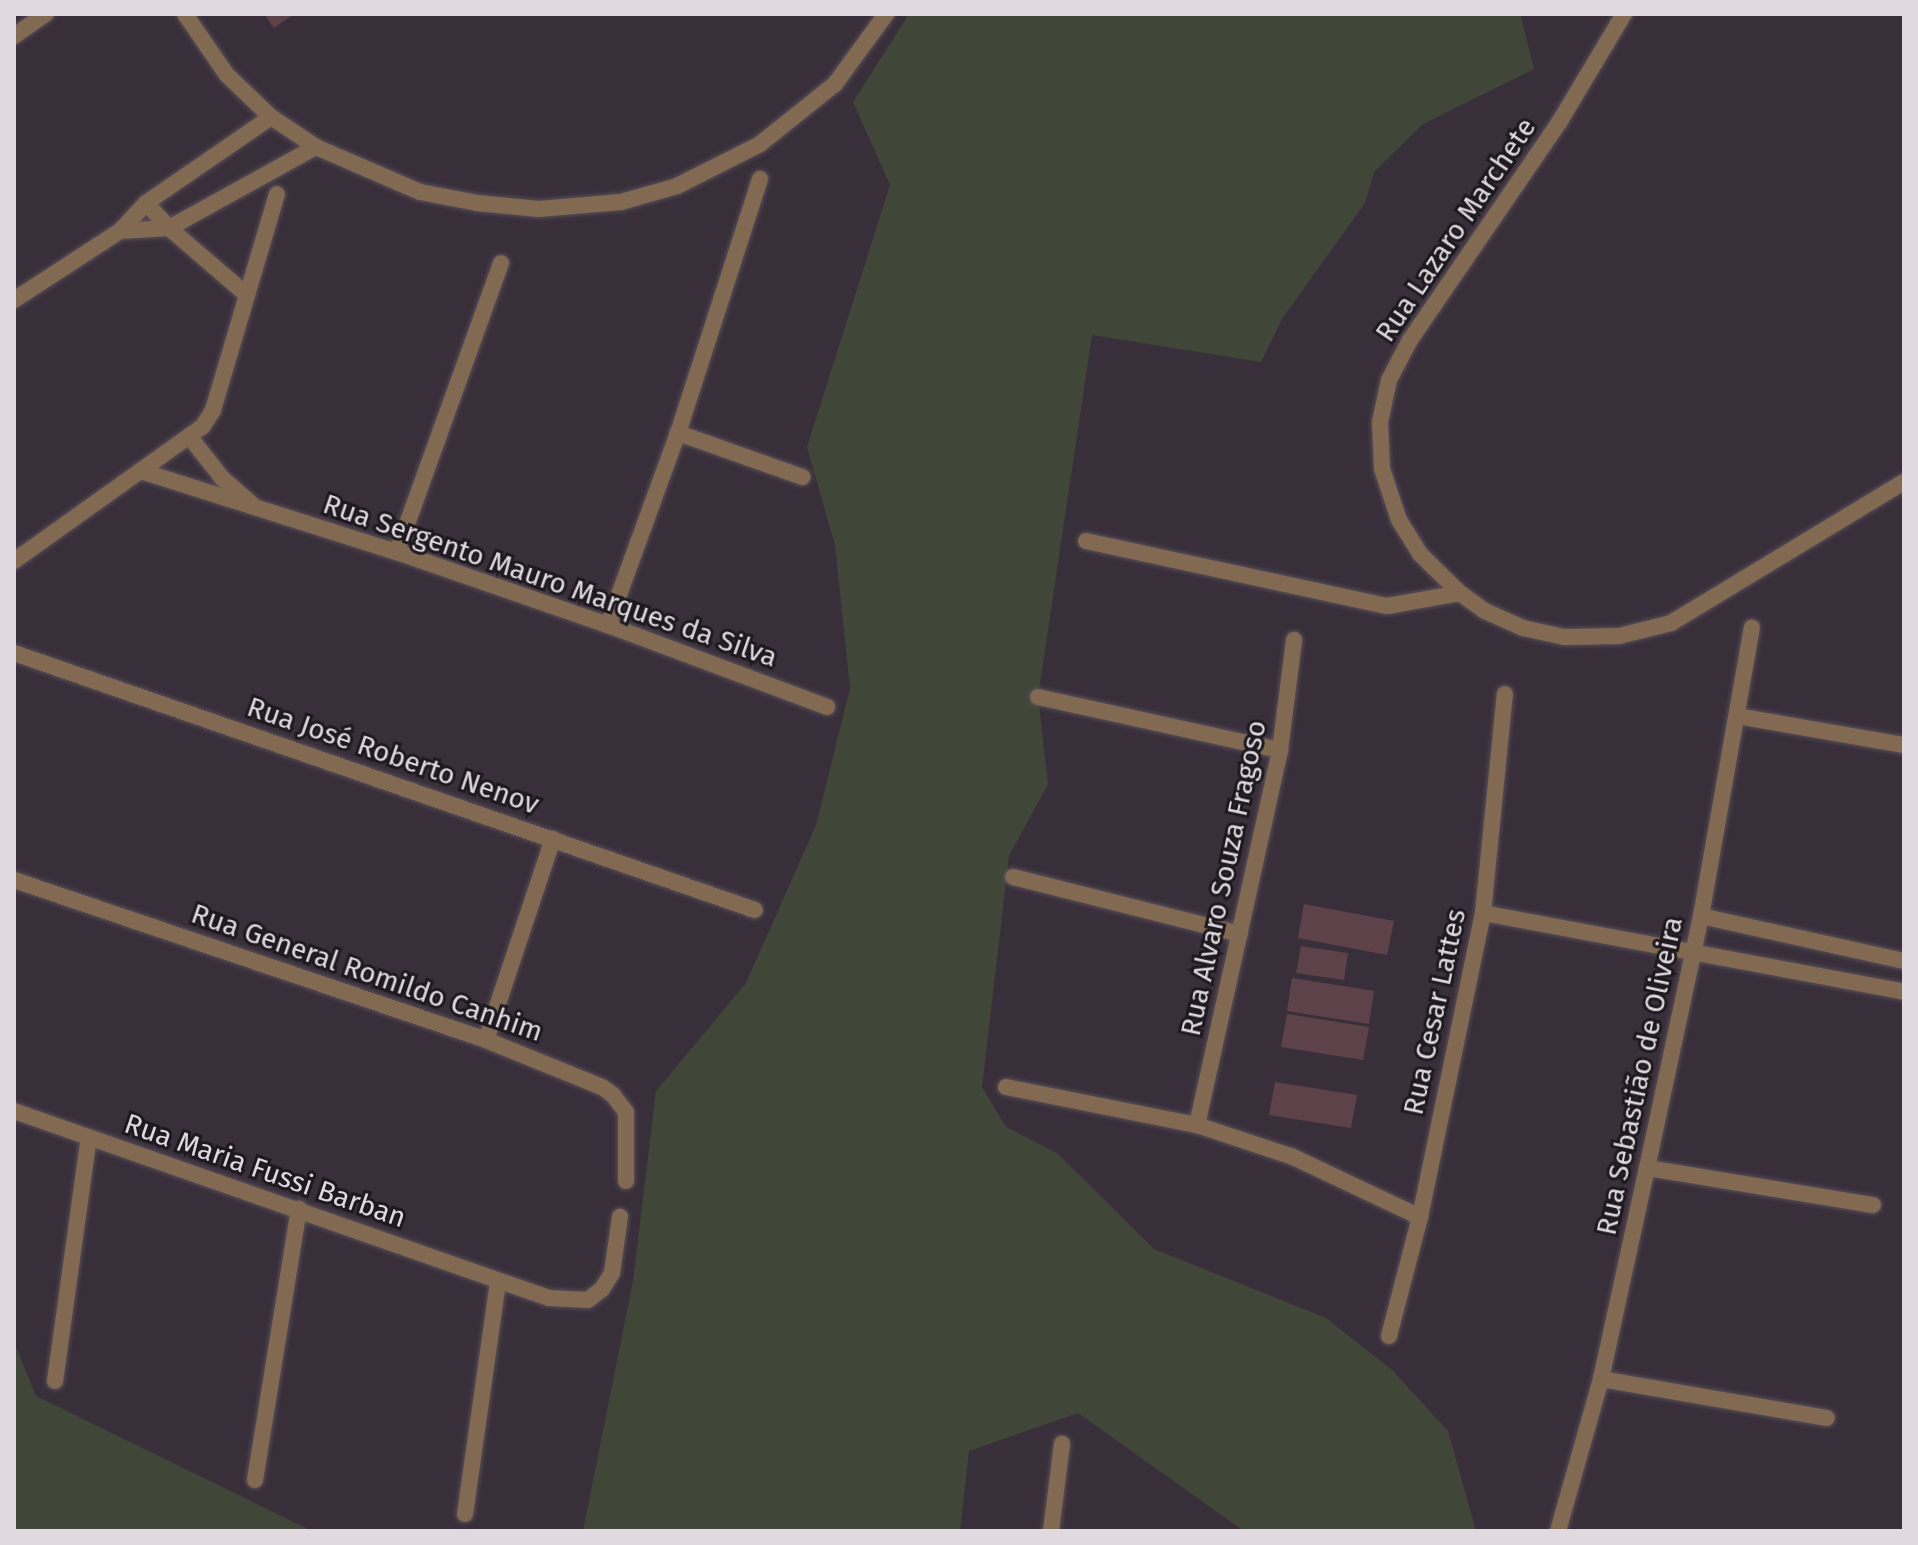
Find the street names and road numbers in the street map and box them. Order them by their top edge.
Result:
street label: Rua Lazaro Marchete [1369,112,1543,348]
street label: Rua Sergento Mauro Marques da Silva [319,487,781,675]
street label: Rua José Roberto Nenov [243,690,543,822]
street label: Rua Alvaro Souza Fragoso [1174,717,1274,1039]
street label: Rua General Romildo Canhim [187,897,547,1049]
street label: Rua Cesar Lattes [1397,906,1473,1118]
street label: Rua Sebastião de Oliveira [1590,914,1690,1238]
street label: Rua Maria Fussi Barban [120,1107,410,1235]

